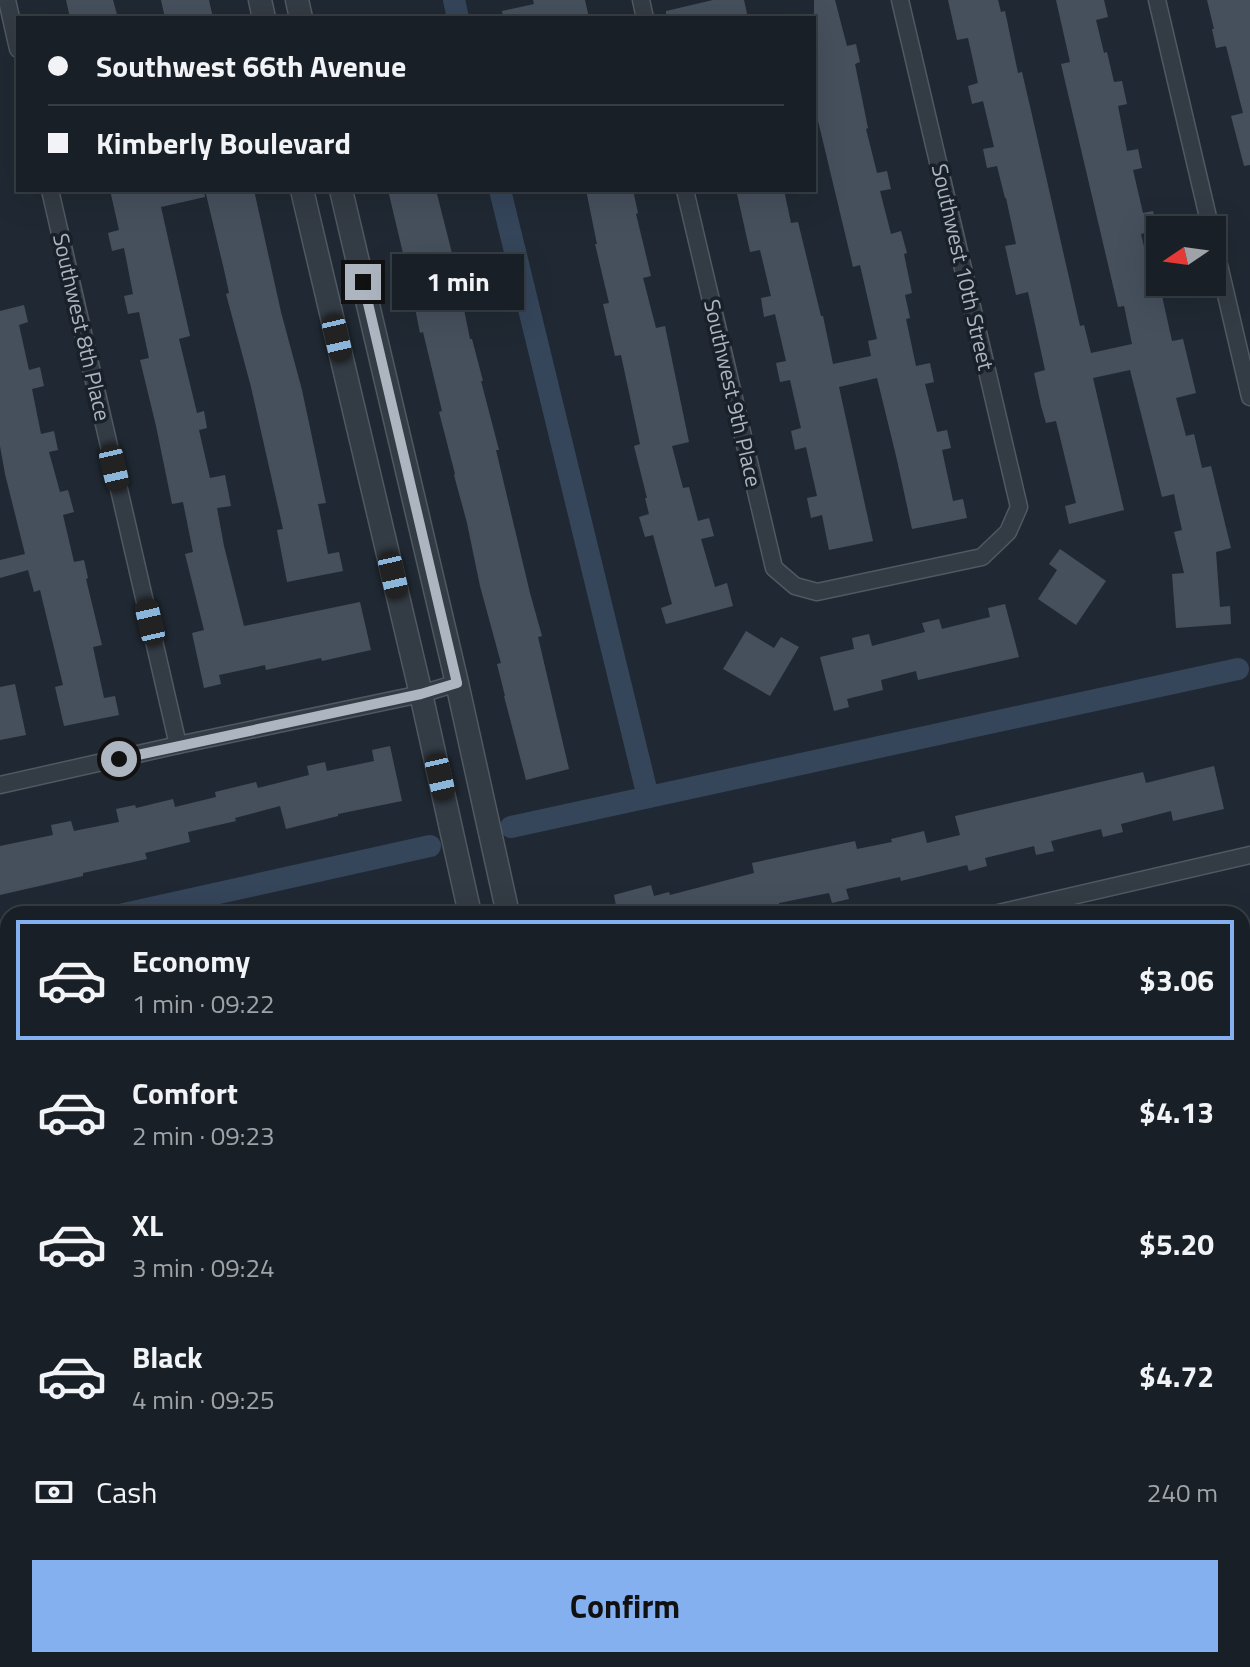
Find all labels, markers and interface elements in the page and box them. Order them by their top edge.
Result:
text: Southwest 66th Avenue [96,43,406,89]
text: Kimberly Boulevard [96,120,351,166]
street label: Southwest 10th Street [923,160,1003,374]
north arrow [1146,216,1226,296]
map controls [1146,216,1226,296]
street label: Southwest 8th Place [44,230,120,424]
callout: 1 min [391,254,523,310]
text: 1 min [426,262,490,301]
route end [345,264,381,300]
street label: Southwest 9th Place [695,296,771,490]
car [320,312,354,364]
car [97,442,131,494]
car [376,549,410,601]
car [133,596,167,648]
route start [101,741,137,777]
car [423,751,457,803]
text: Economy [132,938,250,984]
icon: car [36,944,108,1016]
text: $3.06 [1139,957,1214,1003]
text: 1 min · 09:22 [132,984,275,1023]
text: Comfort [132,1070,238,1116]
icon: car [36,1076,108,1148]
text: $4.13 [1139,1089,1214,1135]
text: 2 min · 09:23 [132,1116,275,1155]
text: XL [132,1202,163,1248]
icon: car [36,1208,108,1280]
text: $5.20 [1139,1221,1214,1267]
text: 3 min · 09:24 [132,1248,275,1287]
text: Black [132,1334,203,1380]
icon: car [36,1340,108,1412]
text: $4.72 [1139,1353,1214,1399]
text: 4 min · 09:25 [132,1380,275,1419]
text: Cash [96,1469,157,1515]
icon: cash [32,1470,76,1514]
text: 240 m [1147,1473,1218,1512]
button: Confirm [32,1560,1218,1652]

